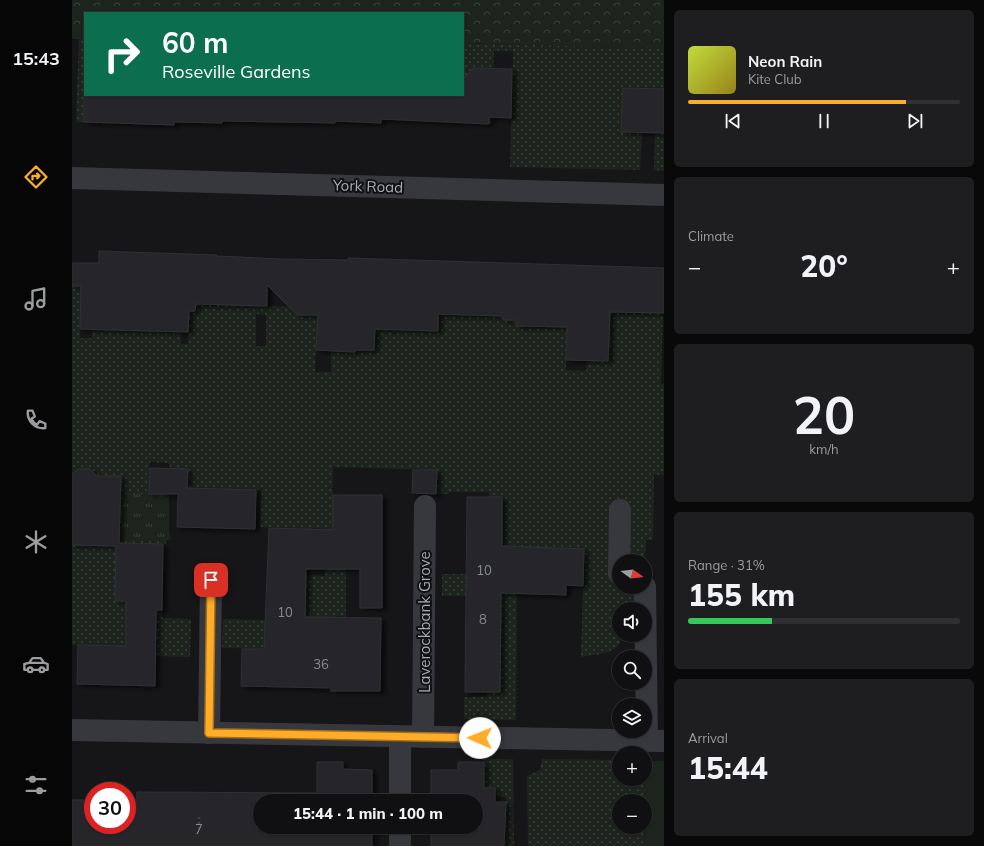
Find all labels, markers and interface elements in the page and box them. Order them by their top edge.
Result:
text: 60 m [162,25,228,60]
icon: right [96,28,148,80]
text: 15:43 [12,47,60,70]
text: Neon Rain [748,52,822,71]
text: Roseville Gardens [162,60,310,83]
text: Kite Club [748,71,802,87]
icon: previous [722,110,744,132]
icon: pause [813,110,835,132]
icon: next [904,110,926,132]
icon: directions [22,163,50,191]
street label: York Road [332,175,403,197]
text: Climate [688,228,734,244]
text: 20° [800,247,848,285]
text: − [688,253,701,281]
text: + [947,253,960,281]
icon: music [22,285,50,313]
text: 20 [793,382,855,447]
icon: phone [22,406,50,434]
text: km/h [809,441,839,457]
icon: climate [22,528,50,556]
street label: Laverockbank Grove [415,551,434,693]
north arrow [612,554,652,594]
map controls [612,554,652,834]
text: Range · 31% [688,557,765,573]
house number: 10 [476,562,492,578]
pin [194,563,228,597]
icon: arrive [200,569,222,591]
text: 155 km [688,576,795,614]
button: sound [612,602,652,642]
house number: 10 [277,604,293,620]
house number: 8 [479,611,487,627]
icon: car [22,650,50,678]
button: search [612,650,652,690]
house number: 36 [313,656,329,672]
button: layers [612,698,652,738]
position arrow [459,717,501,759]
text: Arrival [688,730,728,746]
button: + [612,746,652,786]
text: 15:44 [688,749,768,787]
icon: filters [22,771,50,799]
speed limit sign: 30 [84,782,136,834]
button: − [612,794,652,834]
text: 15:44 · 1 min · 100 m [293,804,443,823]
house number: 7 [195,821,203,837]

